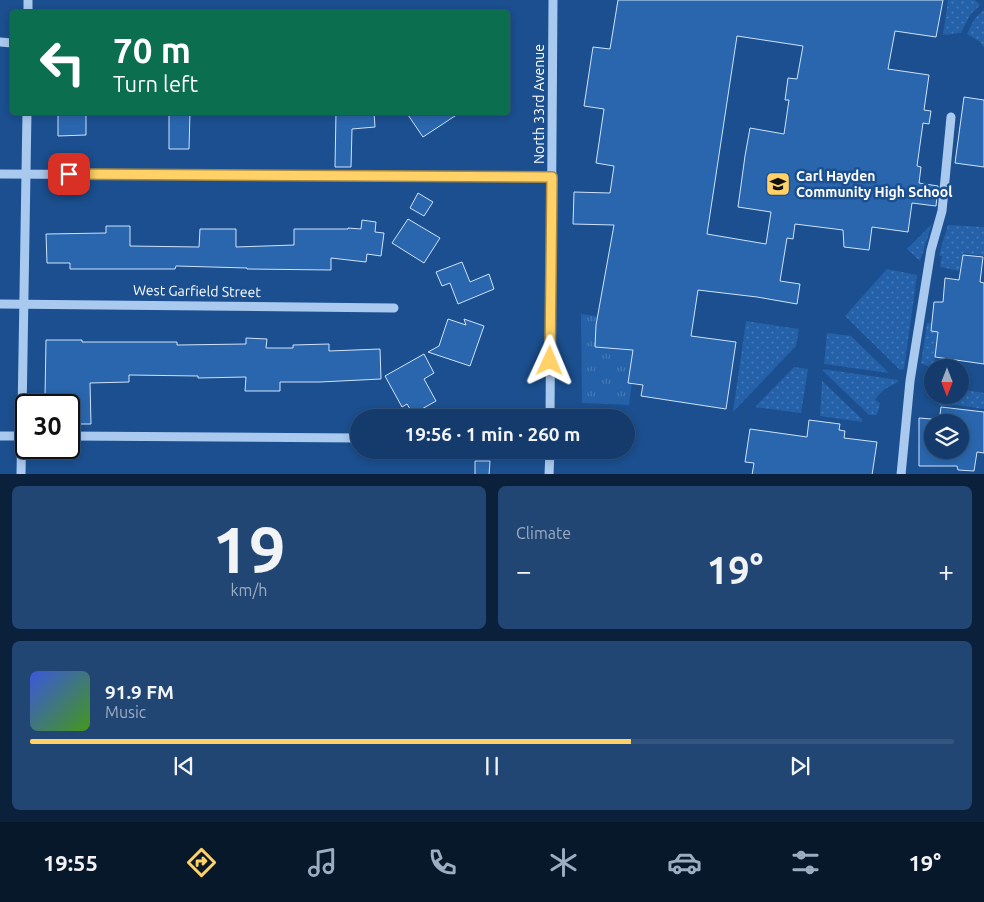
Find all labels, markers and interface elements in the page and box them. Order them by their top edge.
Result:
icon: left [30,30,95,95]
text: 70 m [113,30,191,70]
street label: North 33rd Avenue [531,44,547,164]
text: Turn left [113,71,198,96]
pin [48,153,90,195]
icon: arrive [55,160,83,188]
place label: Carl Hayden Community High School [796,168,952,200]
school or university icon: Carl Hayden Community High School [765,171,791,197]
street label: West Garfield Street [133,282,261,300]
position arrow [523,334,575,386]
north arrow [924,359,969,404]
map controls [924,359,969,459]
speed limit sign: 30 [15,394,80,459]
button: layers [924,414,969,459]
text: 19:56 · 1 min · 260 m [405,423,580,445]
text: 19 [212,512,286,585]
text: Climate [516,524,571,542]
text: 19° [707,549,763,591]
text: − [516,555,532,586]
text: + [938,555,954,586]
text: km/h [231,581,267,599]
text: 91.9 FM [105,681,174,703]
text: Music [105,703,146,721]
icon: previous [170,752,198,780]
icon: pause [478,752,506,780]
icon: next [786,752,814,780]
icon: directions [184,845,219,880]
icon: music [305,845,340,880]
icon: phone [425,845,460,880]
icon: climate [546,845,581,880]
icon: car [667,845,702,880]
icon: filters [788,845,823,880]
text: 19:55 [43,850,98,875]
text: 19° [908,850,941,875]

